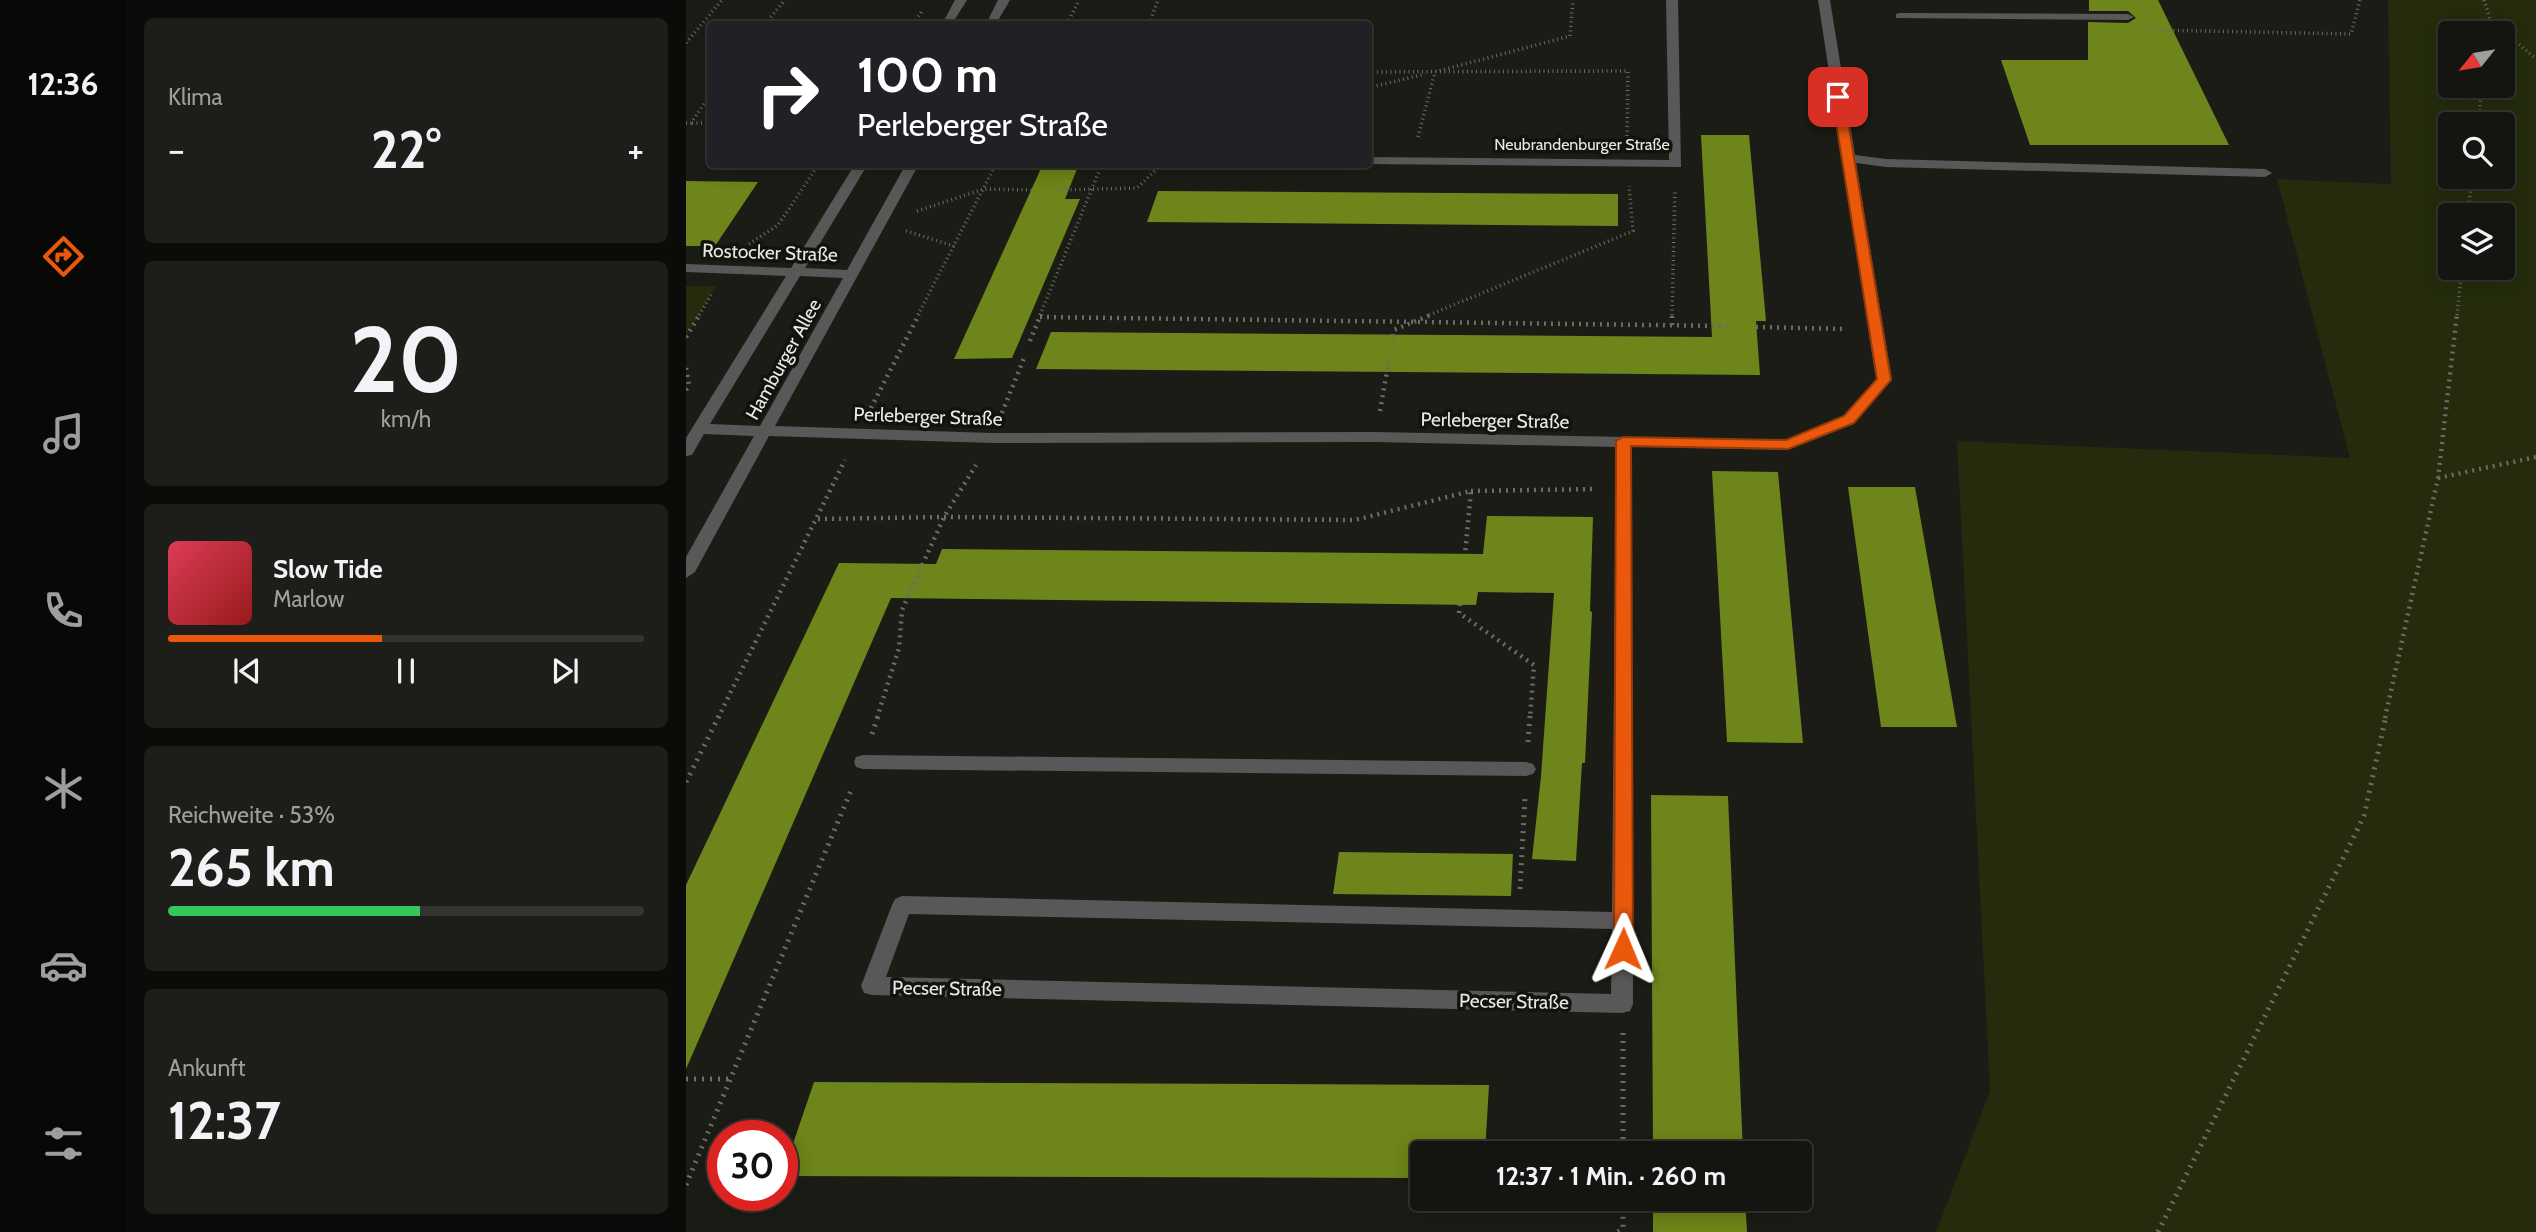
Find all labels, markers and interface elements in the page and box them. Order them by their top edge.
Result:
north arrow [2438,21,2515,98]
map controls [2438,21,2515,280]
text: 100 m [857,45,998,104]
icon: right [742,49,833,140]
text: 12:36 [27,64,99,103]
pin [1808,67,1868,127]
icon: arrive [1819,78,1857,116]
text: Klima [168,83,223,111]
text: Perleberger Straße [857,105,1108,144]
button: search [2438,112,2515,189]
text: 22° [371,118,441,181]
text: − [168,126,185,173]
text: + [627,126,644,173]
street label: Neubrandenburger Straße [1494,135,1670,154]
button: layers [2438,203,2515,280]
icon: directions [39,232,88,281]
street label: Rostocker Straße [702,239,838,266]
street label: Hamburger Allee [741,295,826,424]
text: 20 [350,304,462,415]
street label: Perleberger Straße [853,402,1003,431]
text: km/h [381,405,431,433]
street label: Perleberger Straße [1420,408,1570,433]
icon: music [39,409,88,458]
text: Slow Tide [273,553,383,585]
text: Marlow [273,585,344,613]
icon: phone [39,586,88,635]
icon: previous [228,652,266,690]
icon: pause [387,652,425,690]
icon: next [546,652,584,690]
icon: climate [39,764,88,813]
text: Reichweite · 53% [168,801,335,829]
text: 265 km [168,836,335,899]
position arrow [1586,912,1660,986]
icon: car [39,941,88,990]
street label: Pecser Straße [892,976,1002,1001]
street label: Pecser Straße [1459,989,1569,1014]
text: Ankunft [168,1054,246,1082]
text: 12:37 [168,1089,281,1152]
icon: filters [39,1119,88,1168]
speed limit sign: 30 [707,1120,798,1211]
text: 12:37 · 1 Min. · 260 m [1496,1160,1726,1192]

